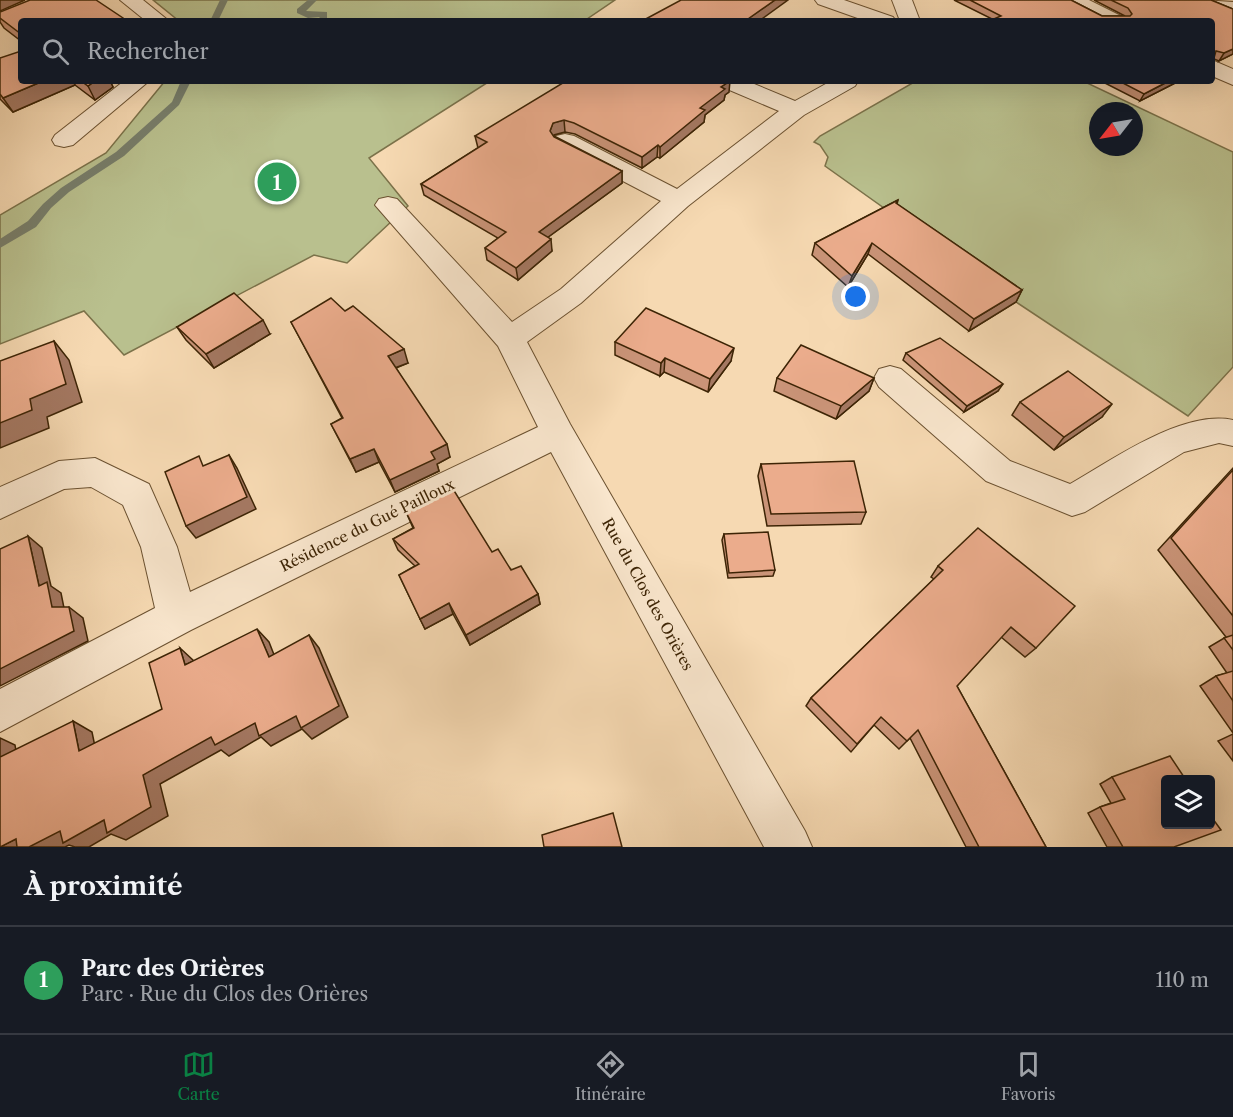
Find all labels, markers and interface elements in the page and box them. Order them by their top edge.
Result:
search box [18,18,1215,84]
icon: search [39,35,72,68]
text: Rechercher [87,38,209,65]
north arrow [1089,102,1143,156]
pin: 1 [258,160,296,204]
your location [841,282,870,311]
street label: Résidence du Gué Pailloux [277,474,458,576]
street label: Rue du Clos des Orières [598,514,698,674]
map controls [1161,775,1215,829]
button: layers [1161,775,1215,829]
text: À proximité [24,870,183,902]
text: Parc des Orières [81,955,265,982]
text: 1 [39,968,48,992]
text: 110 m [1156,968,1209,992]
text: Parc · Rue du Clos des Orières [81,982,368,1006]
tab: Carte [178,1048,220,1104]
tab: Itinéraire [575,1048,646,1104]
tab: Favoris [1001,1048,1055,1104]

